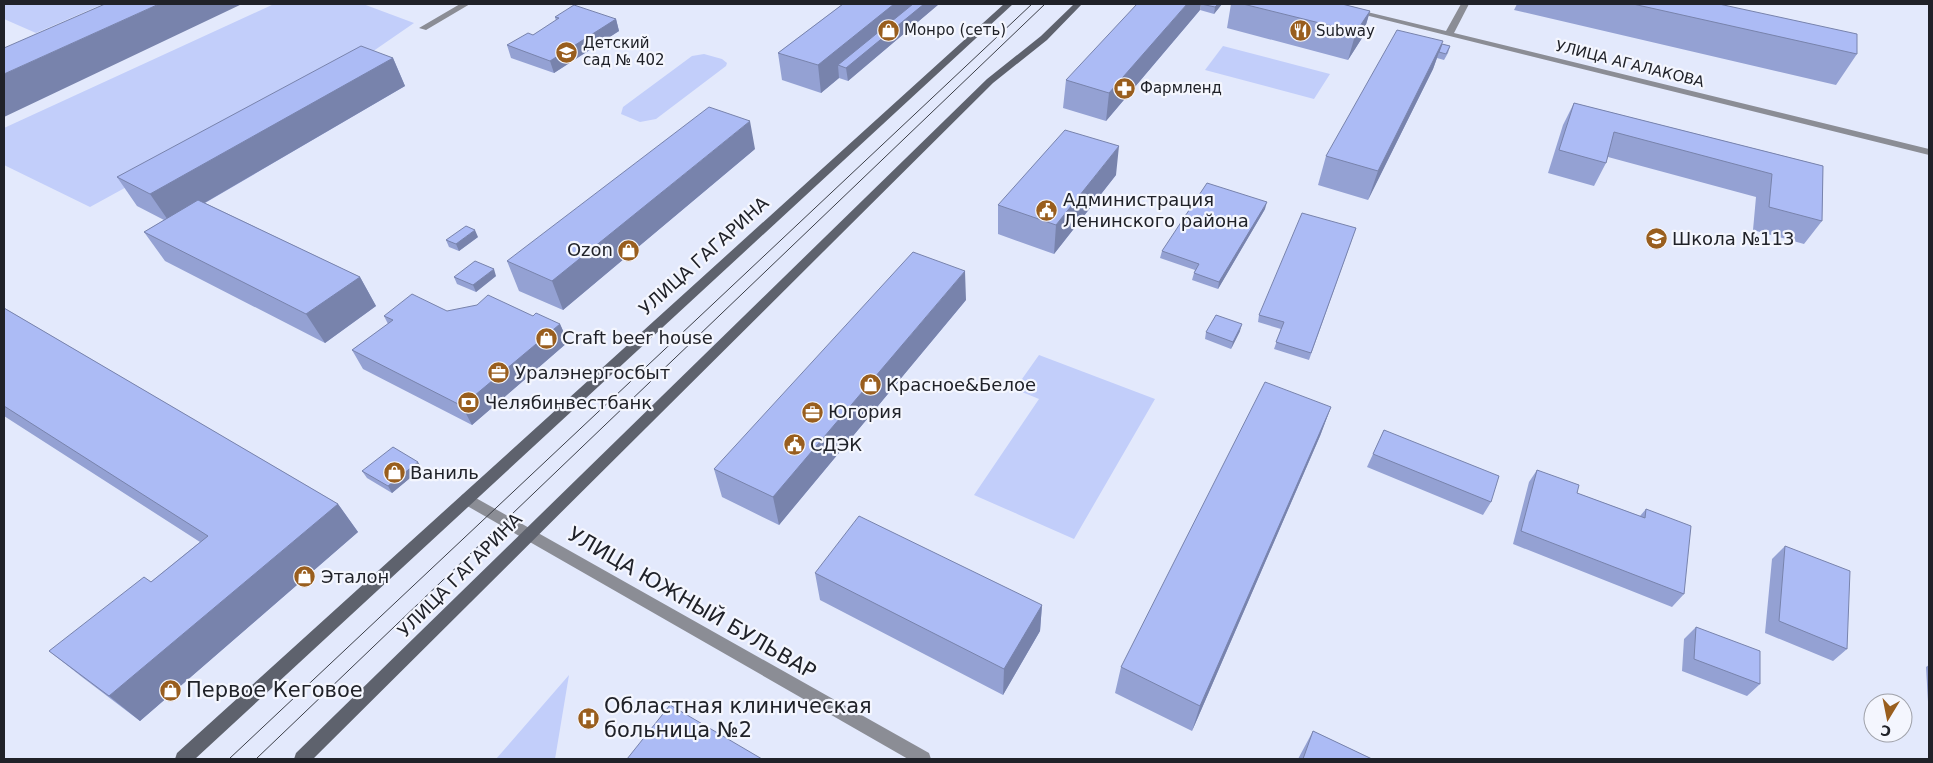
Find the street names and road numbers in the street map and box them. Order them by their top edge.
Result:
street label: УЛИЦА АГАЛАКОВА [1554,37,1707,91]
street label: УЛИЦА ГАГАРИНА [635,192,773,319]
street label: УЛИЦА ГАГАРИНА [393,508,527,641]
street label: УЛИЦА ЮЖНЫЙ БУЛЬВАР [564,521,821,684]

